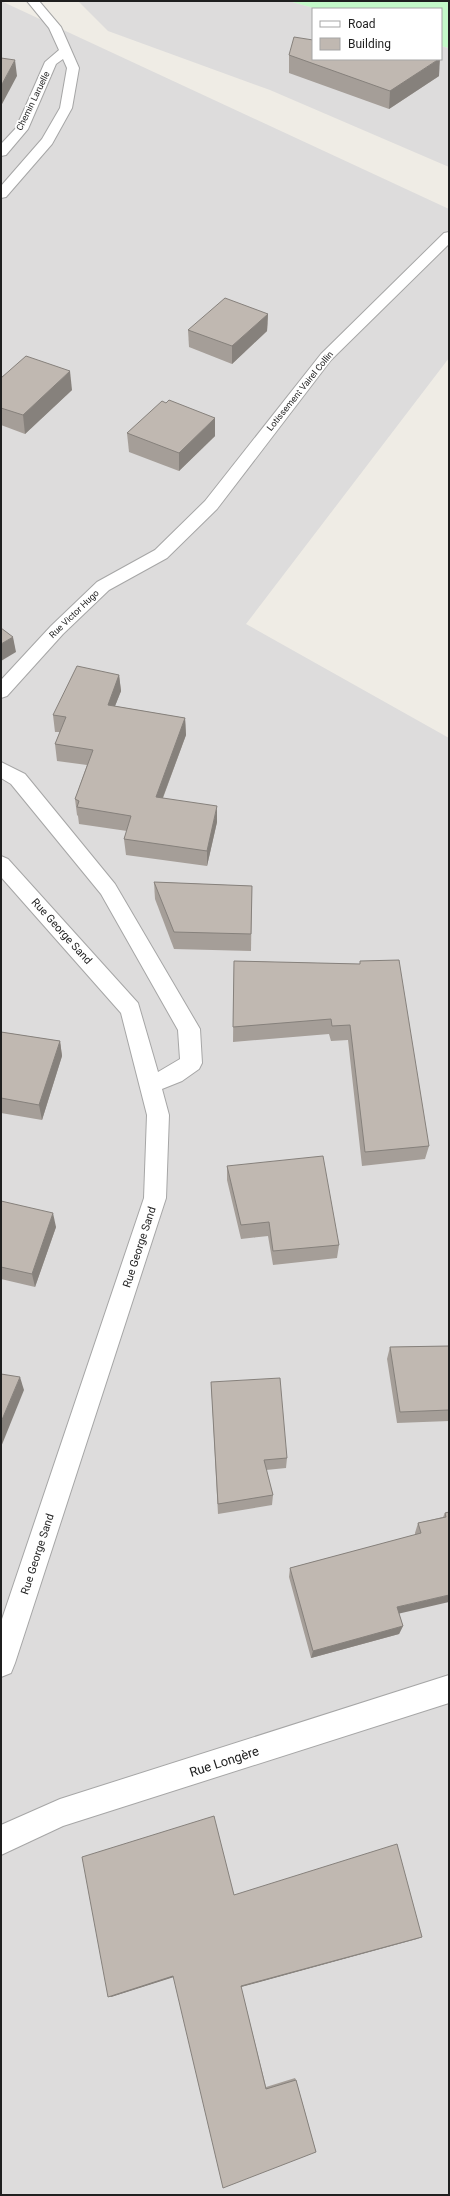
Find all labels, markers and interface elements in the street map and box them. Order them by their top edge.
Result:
legend [312,8,442,60]
text: Road [348,17,376,31]
text: Building [348,37,391,51]
street label: Chemin Laruelle [14,70,52,132]
street label: Lotissement Vairel Collin [265,349,335,433]
street label: Rue Victor Hugo [47,588,101,640]
street label: Rue George Sand [29,896,95,967]
street label: Rue George Sand [120,1205,159,1289]
street label: Rue George Sand [18,1512,57,1596]
street label: Rue Longère [187,1743,261,1780]

